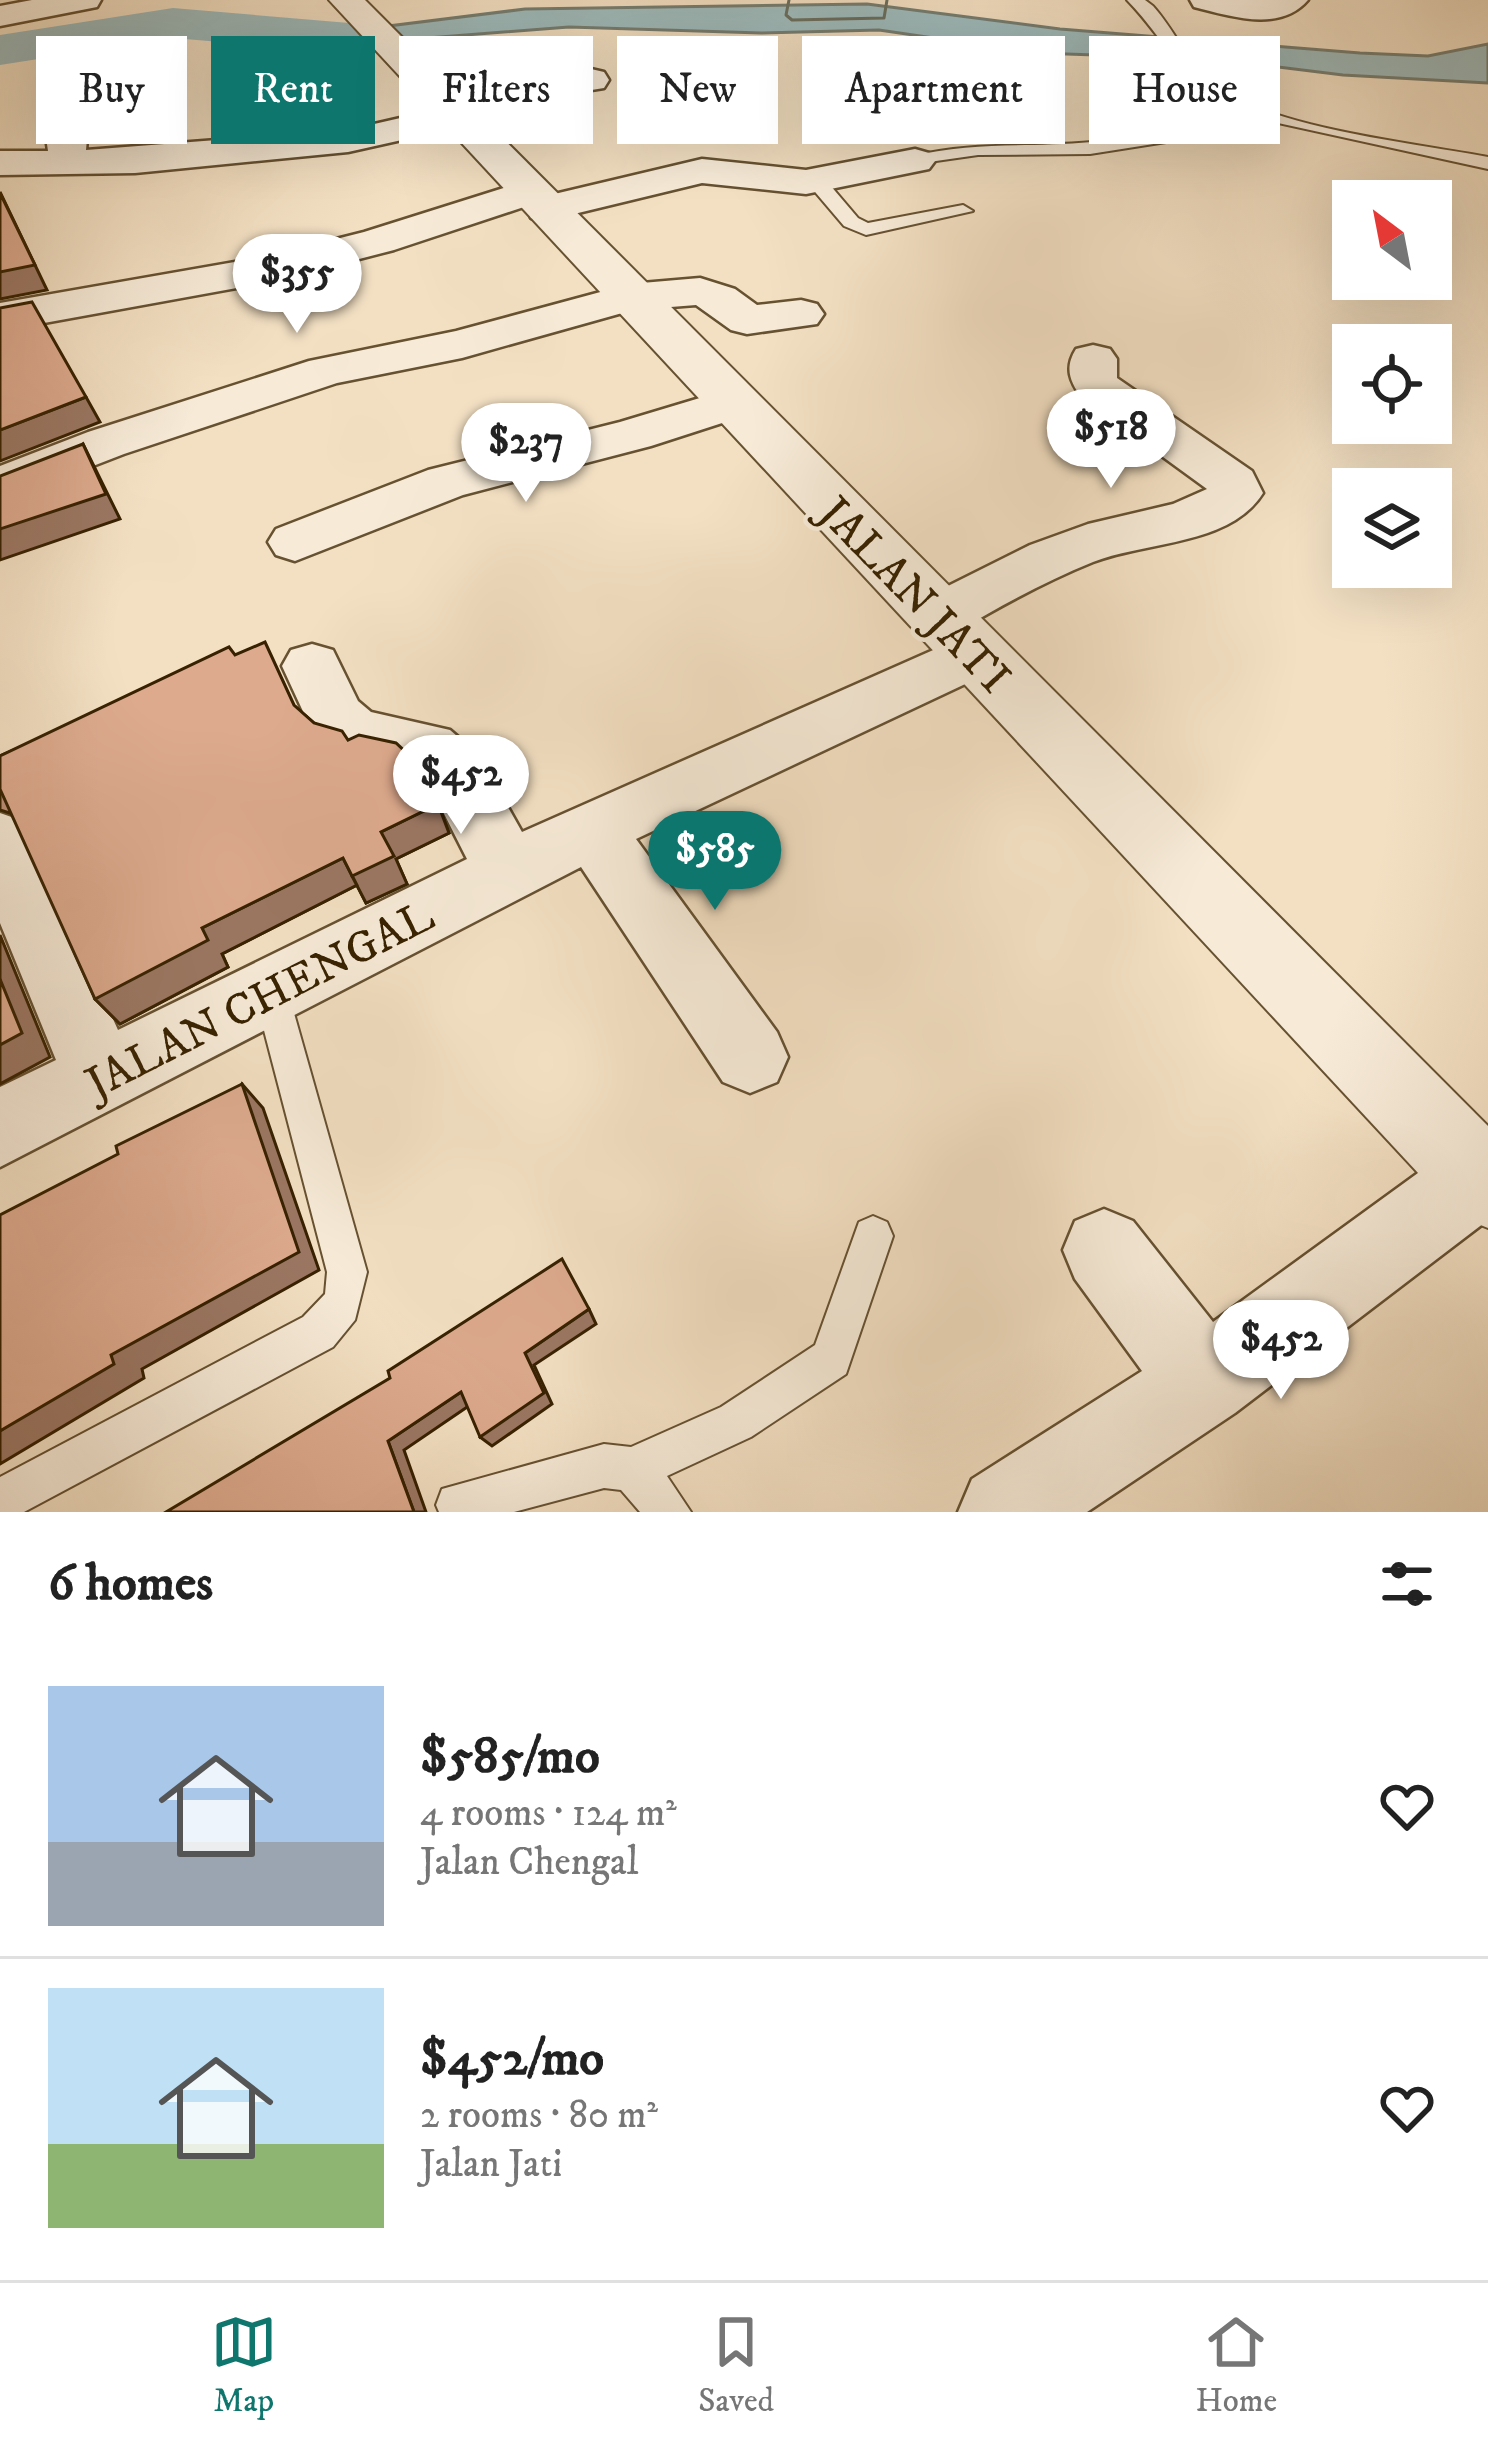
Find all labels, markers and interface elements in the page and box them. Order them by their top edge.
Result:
chip: Buy [36,36,187,144]
chip: Rent [211,36,375,144]
chip: Filters [399,36,593,144]
chip: New [617,36,778,144]
chip: Apartment [802,36,1065,144]
chip: House [1089,36,1280,144]
north arrow [1332,180,1452,300]
map controls [1332,180,1452,588]
pin: $355 [226,234,368,336]
text: $355 [260,248,334,297]
button: locate [1332,324,1452,444]
pin: $518 [1040,389,1182,491]
pin: $237 [455,403,597,505]
text: $518 [1074,403,1148,452]
text: $237 [488,417,564,466]
button: layers [1332,468,1452,588]
street label: JALAN JATI [803,483,1021,706]
pin: $452 [390,735,532,837]
text: $452 [420,749,502,798]
pin: $585 [644,811,786,913]
text: $585 [675,825,755,874]
street label: JALAN CHENGAL [74,889,444,1114]
pin: $452 [1210,1300,1352,1402]
text: $452 [1240,1314,1322,1363]
icon: filters [1374,1551,1440,1617]
text: 6 homes [48,1552,213,1616]
text: $585/mo [420,1725,600,1789]
icon: home [144,1734,288,1878]
icon: heart [1374,1773,1440,1839]
text: 4 rooms · 124 m² [420,1789,677,1838]
text: Jalan Chengal [420,1838,638,1887]
text: $452/mo [420,2027,604,2091]
icon: home [144,2036,288,2180]
icon: heart [1374,2075,1440,2141]
text: 2 rooms · 80 m² [420,2091,658,2140]
text: Jalan Jati [420,2140,562,2189]
tab: Map [211,2309,277,2422]
tab: Saved [698,2309,774,2422]
tab: Home [1196,2309,1277,2422]

